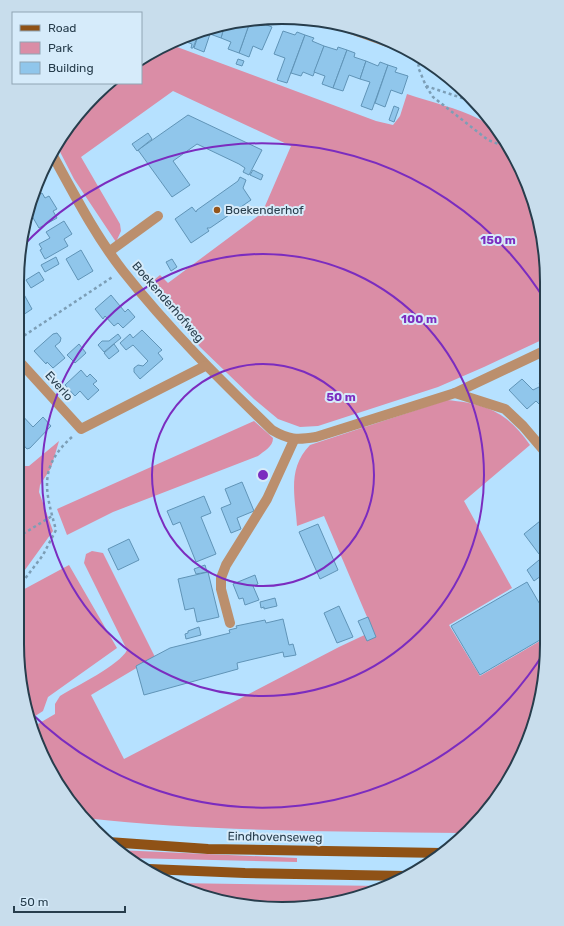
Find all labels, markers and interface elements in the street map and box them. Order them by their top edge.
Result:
legend [12,12,142,84]
text: Road [48,21,76,35]
text: Park [48,41,74,55]
text: Building [48,61,94,75]
place label: Boekenderhof [225,203,304,217]
marker: Boekenderhof [212,205,222,215]
text: 150 m [480,233,516,247]
street label: Boekenderhofweg [129,259,207,345]
text: 100 m [401,312,437,326]
street label: Everlo [42,368,76,404]
text: 50 m [326,390,356,404]
centre of rings [256,468,270,482]
street label: Eindhovenseweg [227,829,323,845]
scale bar [14,888,125,914]
text: 50 m [20,895,48,909]

